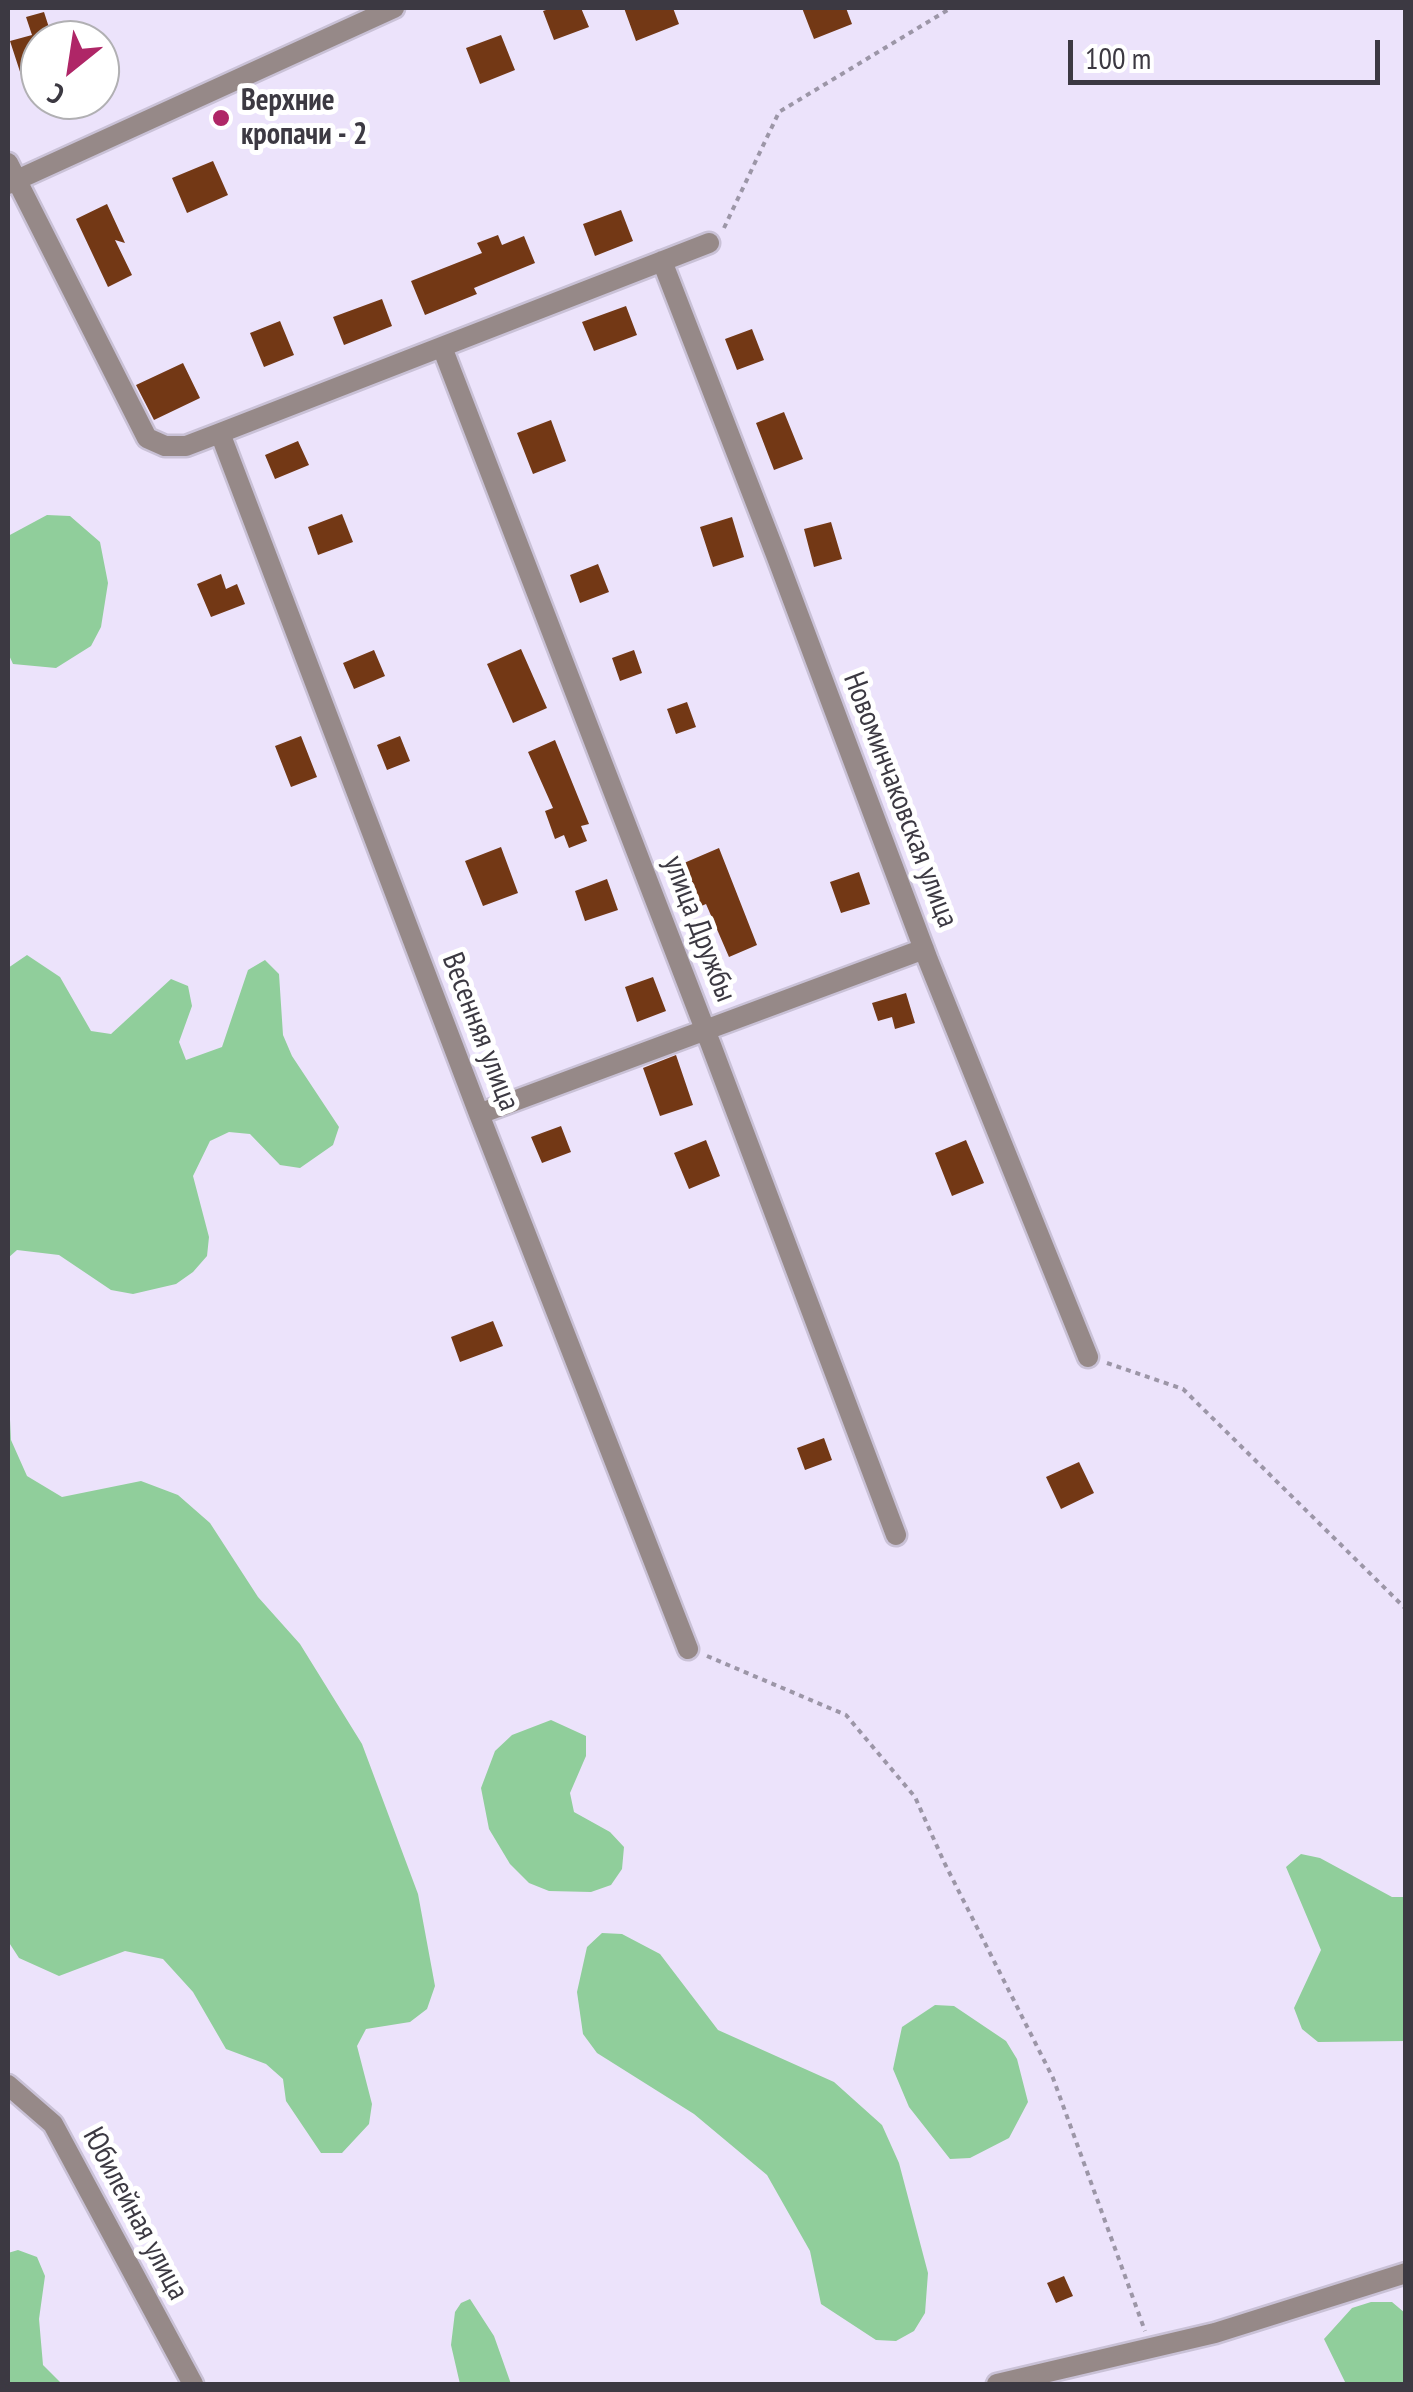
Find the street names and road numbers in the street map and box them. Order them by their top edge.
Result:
street label: Новоминчаковская улица [835,668,965,932]
street label: улица Дружбы [655,851,743,1007]
street label: Весенняя улица [433,948,527,1116]
street label: Юбилейная улица [75,2122,195,2306]

